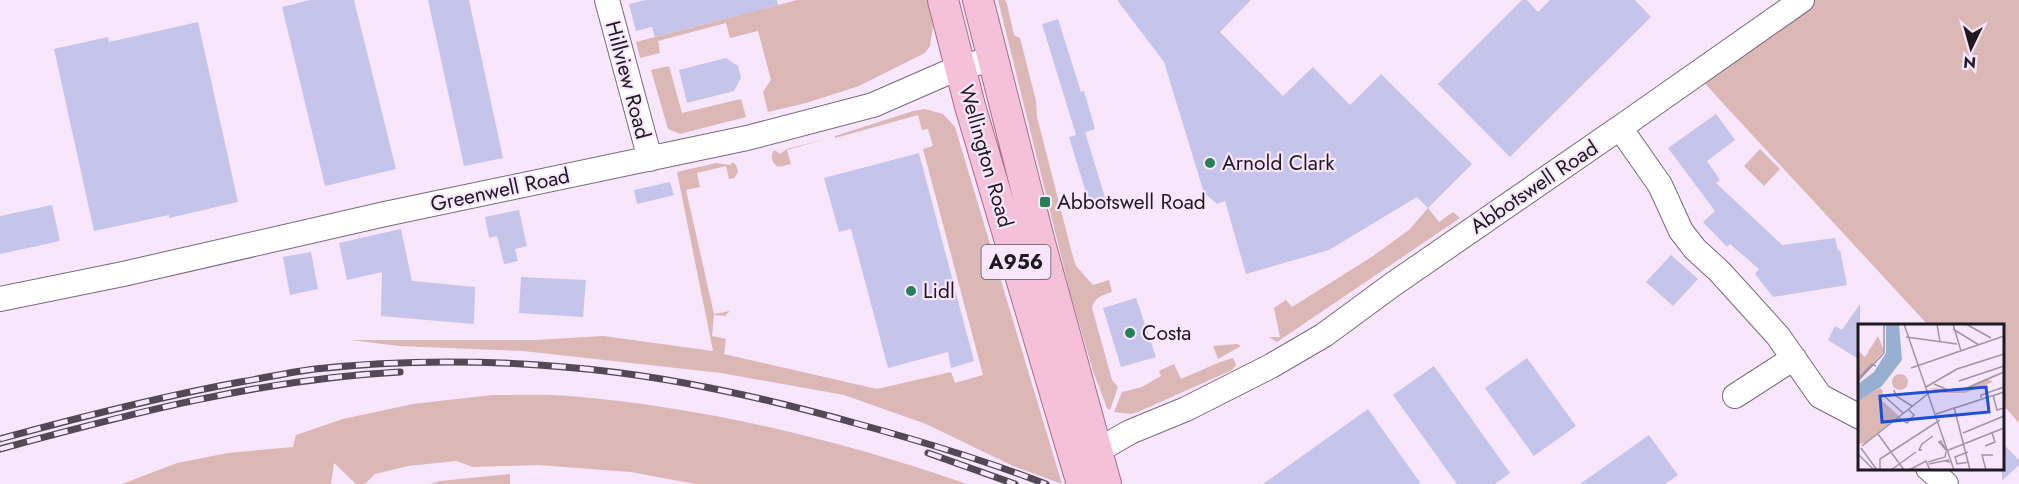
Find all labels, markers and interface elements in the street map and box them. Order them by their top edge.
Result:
street label: Hillview Road [598,18,658,142]
north arrow [1941,18,2001,78]
text: N [1962,50,1977,74]
street label: Wellington Road [951,81,1021,231]
street label: Abbotswell Road [1464,133,1604,241]
place label: Arnold Clark [1222,148,1335,178]
marker: Arnold Clark [1203,156,1217,170]
street label: Greenwell Road [428,161,572,219]
place label: Abbotswell Road [1057,187,1206,217]
marker: Abbotswell Road [1038,195,1052,209]
road number: A956 [982,245,1050,279]
place label: Lidl [923,276,955,306]
marker: Lidl [904,284,918,298]
place label: Costa [1142,318,1191,348]
inset map [1858,324,2004,469]
marker: Costa [1123,326,1137,340]

